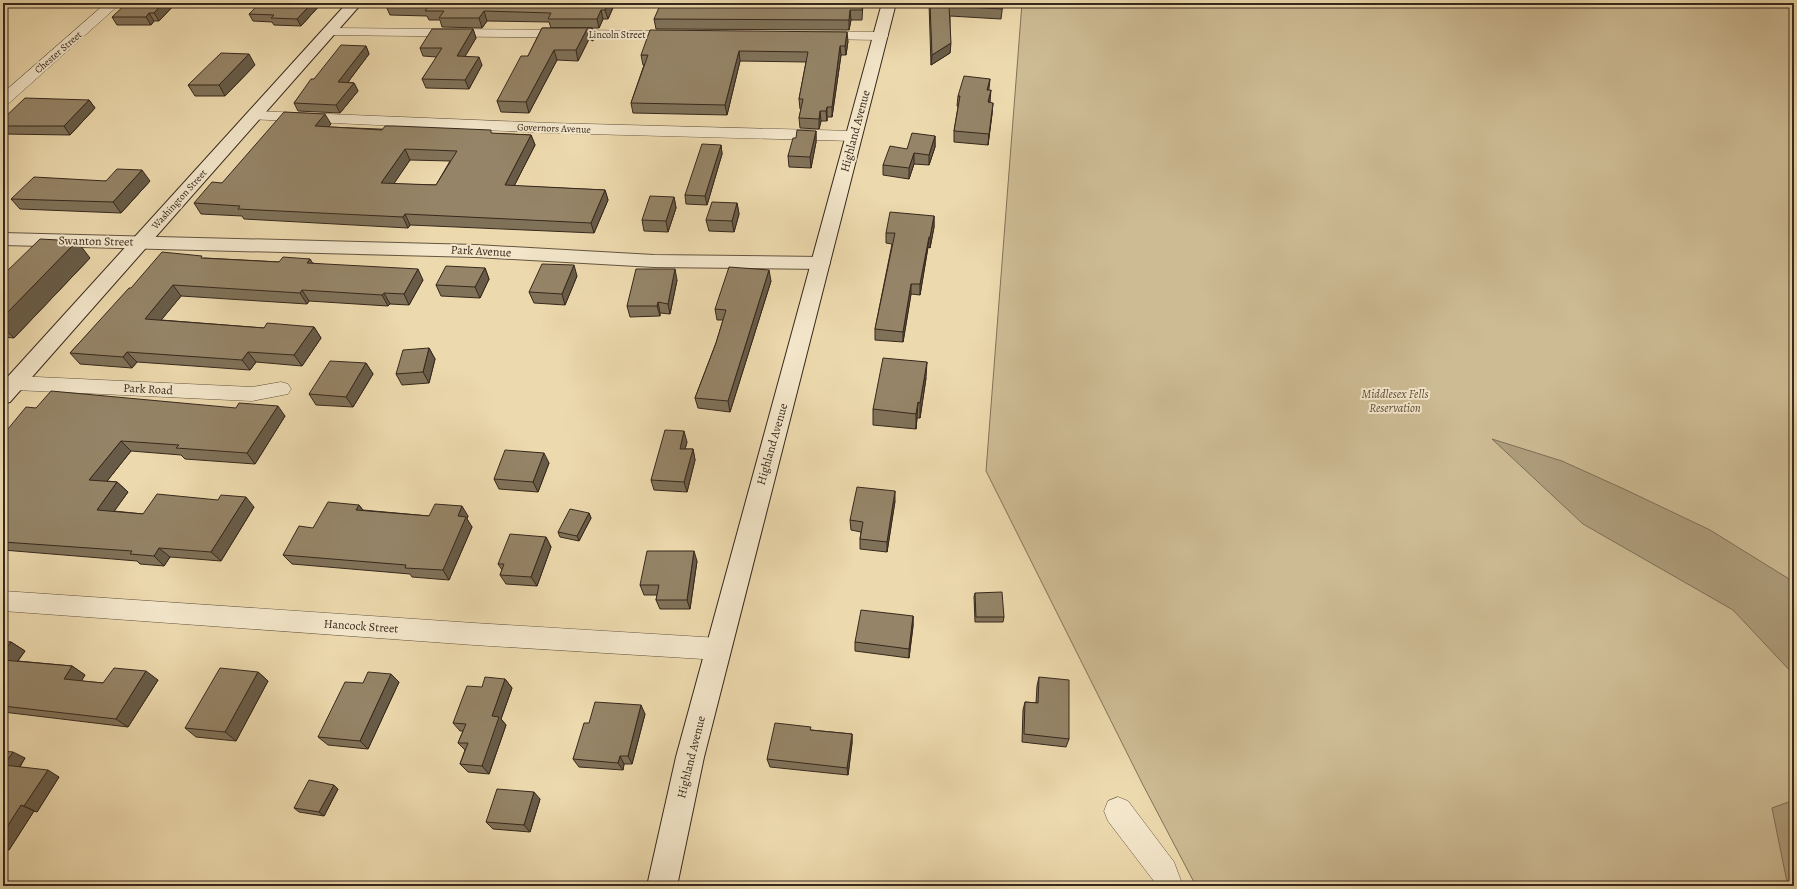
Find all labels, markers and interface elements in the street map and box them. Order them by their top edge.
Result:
street label: Chester Street [32,28,85,76]
street label: Lincoln Street [589,28,646,41]
street label: Highland Avenue [836,88,874,174]
street label: Governors Avenue [517,120,592,136]
street label: Washington Street [148,166,210,232]
street label: Swanton Street [58,232,134,250]
street label: Park Avenue [450,241,512,261]
street label: Park Road [123,380,174,398]
park label: Middlesex Fells Reservation [1362,386,1428,416]
street label: Highland Avenue [753,401,791,487]
street label: Hancock Street [323,615,399,637]
street label: Highland Avenue [673,714,709,800]

